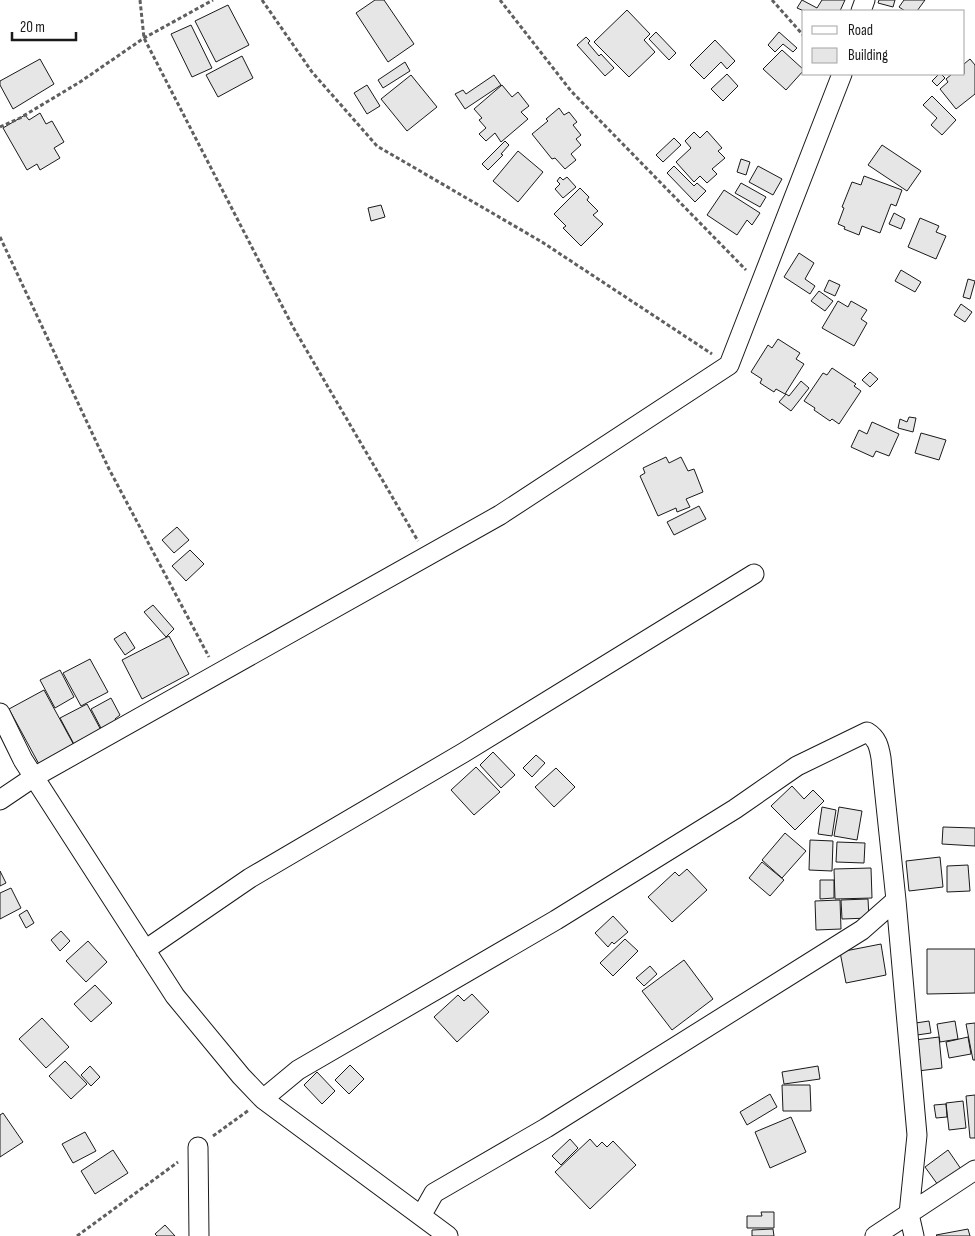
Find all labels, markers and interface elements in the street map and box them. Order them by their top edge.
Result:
scale bar [12,10,76,42]
legend [802,10,965,75]
text: 20 m [20,18,45,37]
text: Road [848,21,873,40]
text: Building [848,46,888,65]

